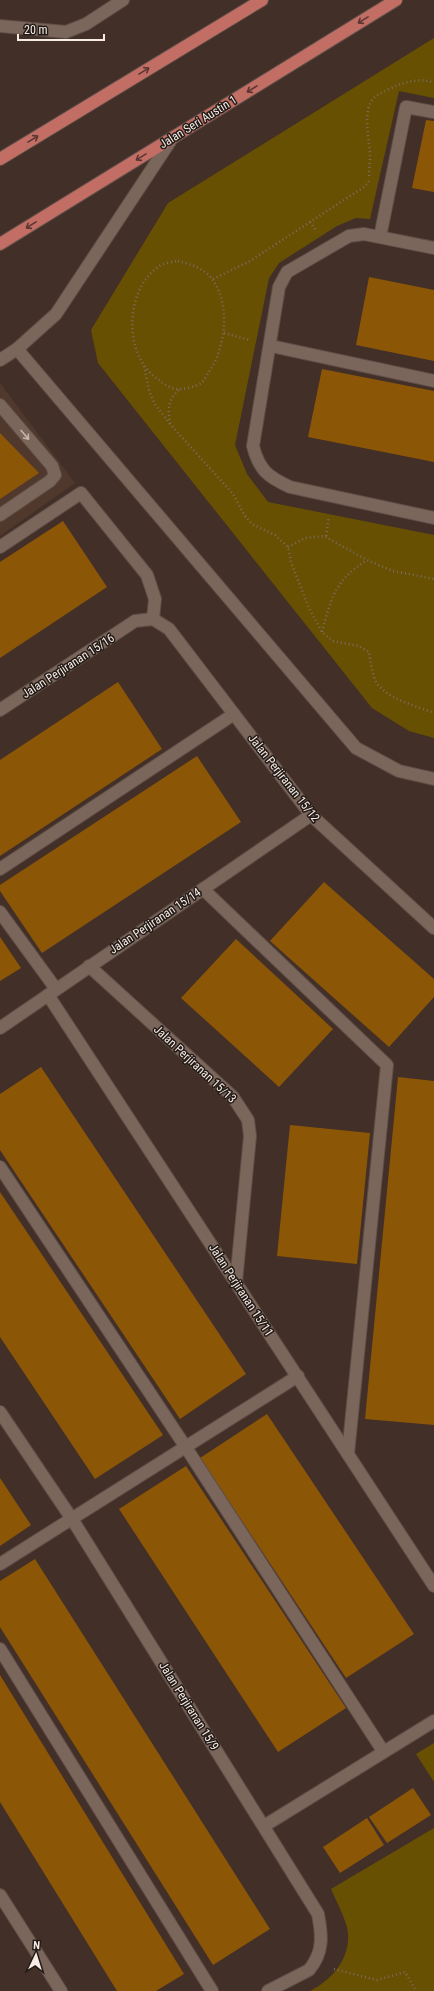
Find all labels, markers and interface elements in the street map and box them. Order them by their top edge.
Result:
scale bar [18,16,104,42]
one-way arrow [357,17,369,25]
text: 20 m [24,23,48,37]
one-way arrow [139,67,150,76]
one-way arrow [246,85,258,93]
street label: Jalan Seri Austin 1 [157,93,239,151]
one-way arrow [27,134,39,142]
one-way arrow [136,153,147,161]
one-way arrow [25,222,37,230]
one-way arrow [21,429,30,440]
street label: Jalan Perjiranan 15/16 [19,631,117,701]
street label: Jalan Perjiranan 15/12 [245,731,323,825]
street label: Jalan Perjiranan 15/14 [107,885,203,957]
street label: Jalan Perjiranan 15/13 [151,1022,239,1106]
street label: Jalan Perjiranan 15/11 [206,1241,276,1339]
street label: Jalan Perjiranan 15/9 [156,1659,222,1753]
north arrow [16,1935,56,1975]
text: N [33,1939,41,1952]

